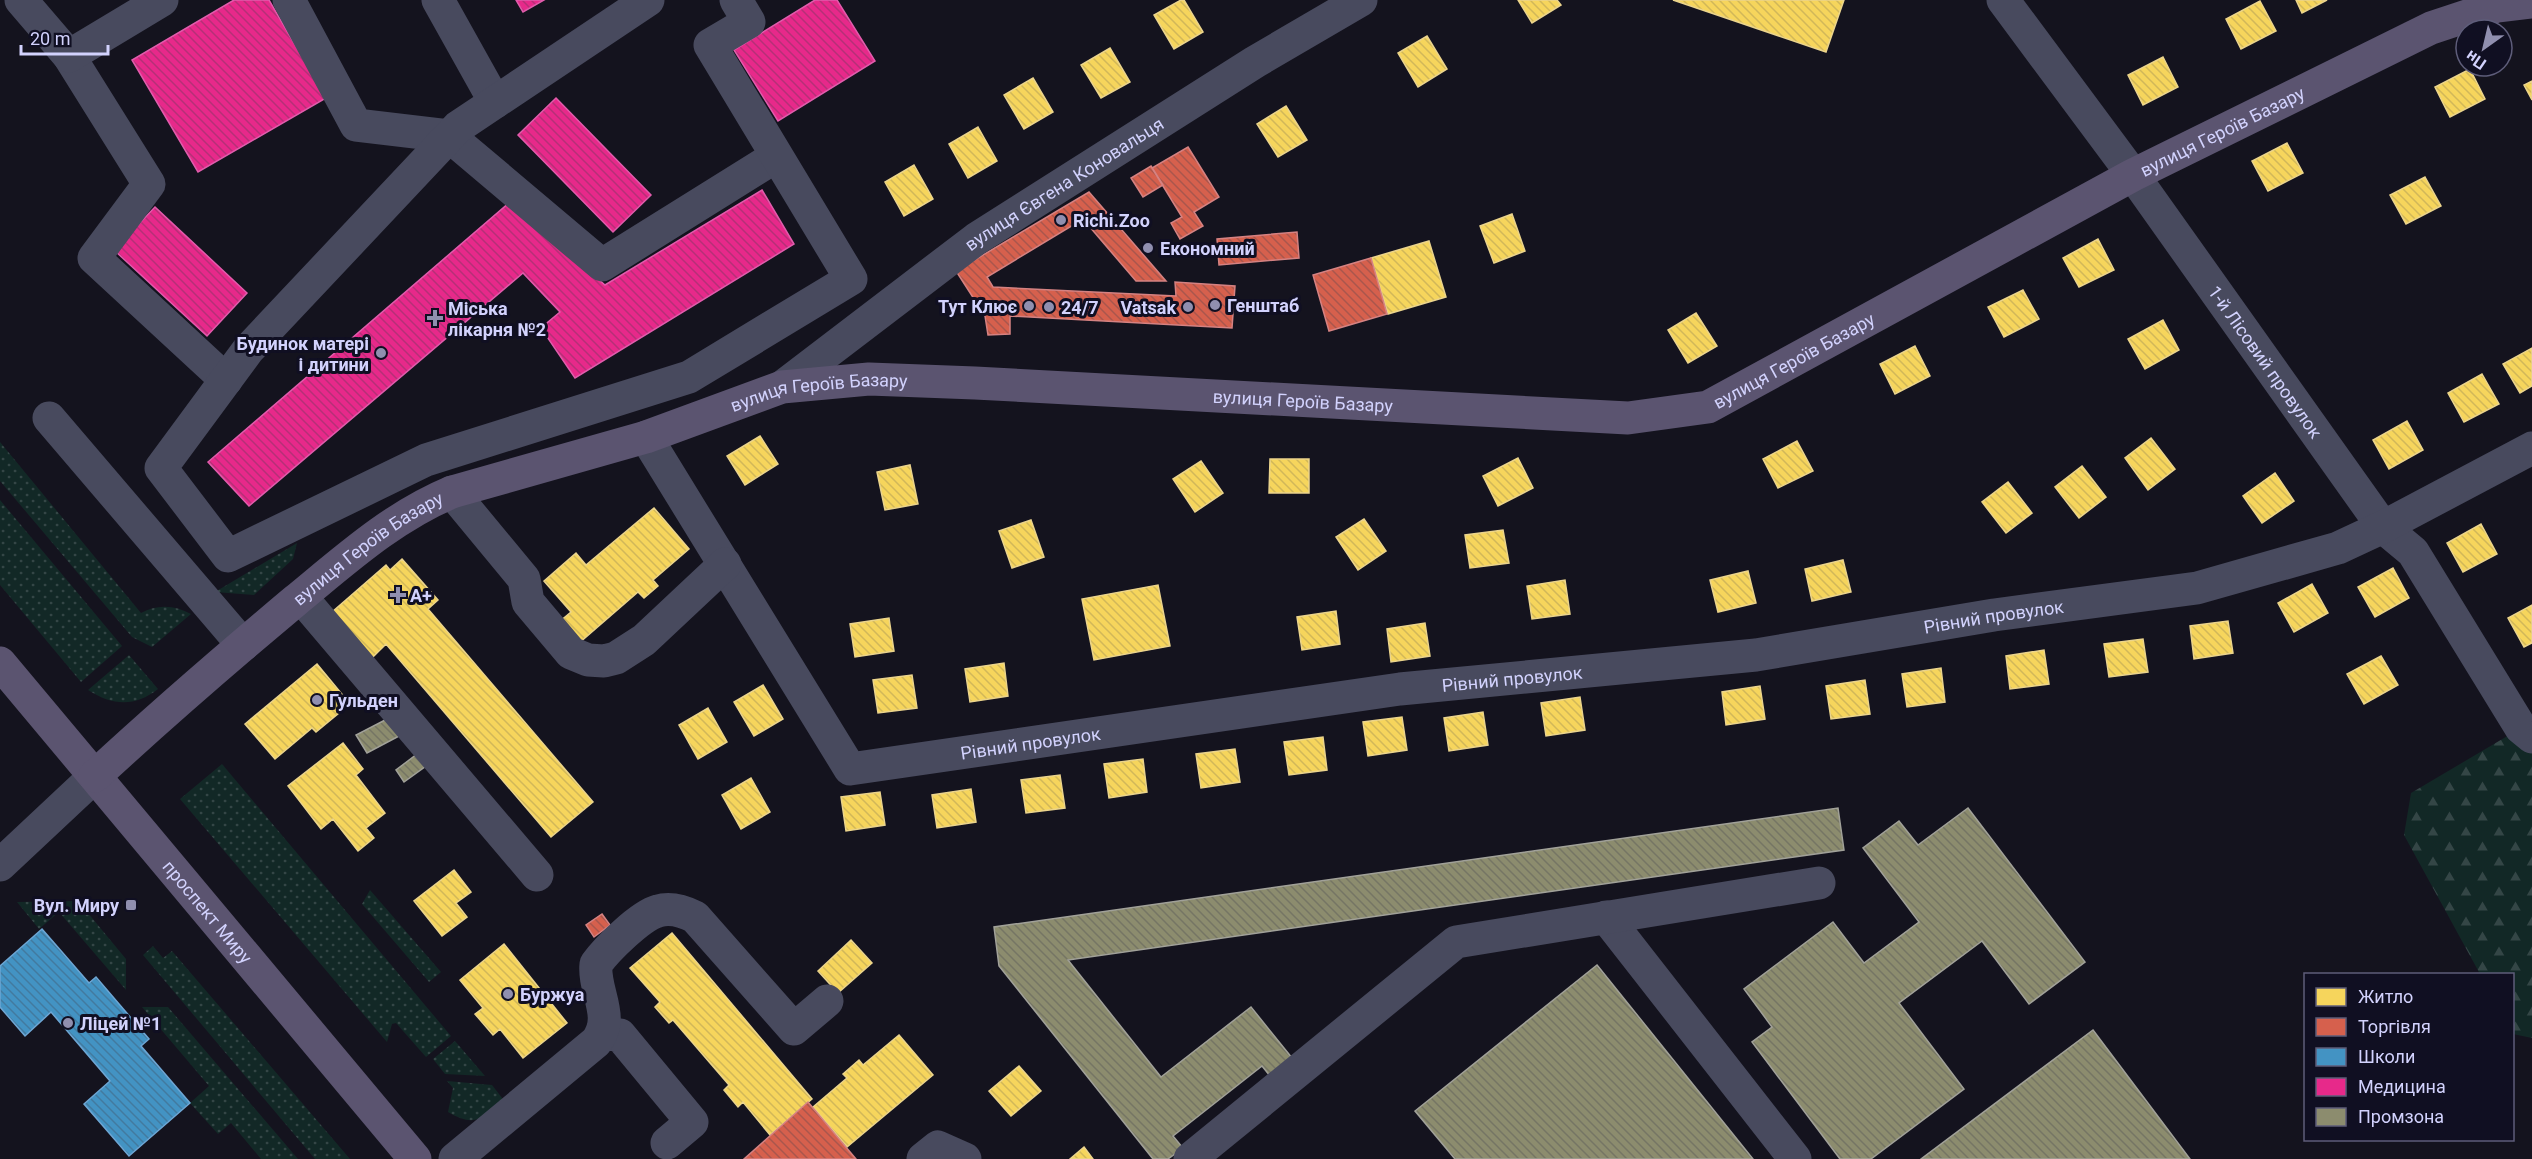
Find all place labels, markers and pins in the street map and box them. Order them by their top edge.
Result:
place label: Richi.Zoo [1073,210,1150,231]
marker: Richi.Zoo [1054,213,1068,227]
place label: Економний [1160,238,1255,259]
marker: Економний [1141,241,1155,255]
place label: Генштаб [1227,295,1299,316]
place label: Тут Клює [938,296,1017,317]
place label: 24/7 [1061,297,1099,318]
place label: Vatsak [1120,297,1176,318]
place label: Міська лікарня №2 [448,298,546,340]
marker: Генштаб [1208,298,1222,312]
marker: Тут Клює [1022,299,1036,313]
marker: 24/7 [1042,300,1056,314]
marker: Vatsak [1181,300,1195,314]
marker: Міська лікарня №2 [426,309,444,327]
place label: Будинок матері і дитини [236,333,369,375]
marker: Будинок матері і дитини [374,346,388,360]
place label: A+ [410,585,432,606]
marker: A+ [391,588,405,602]
place label: Гульден [329,690,398,711]
marker: Гульден [310,693,324,707]
place label: Вул. Миру [34,895,120,916]
marker: Вул. Миру [124,898,138,912]
place label: Буржуа [520,984,585,1005]
marker: Буржуа [501,987,515,1001]
place label: Ліцей №1 [80,1013,161,1034]
marker: Ліцей №1 [61,1016,75,1030]

